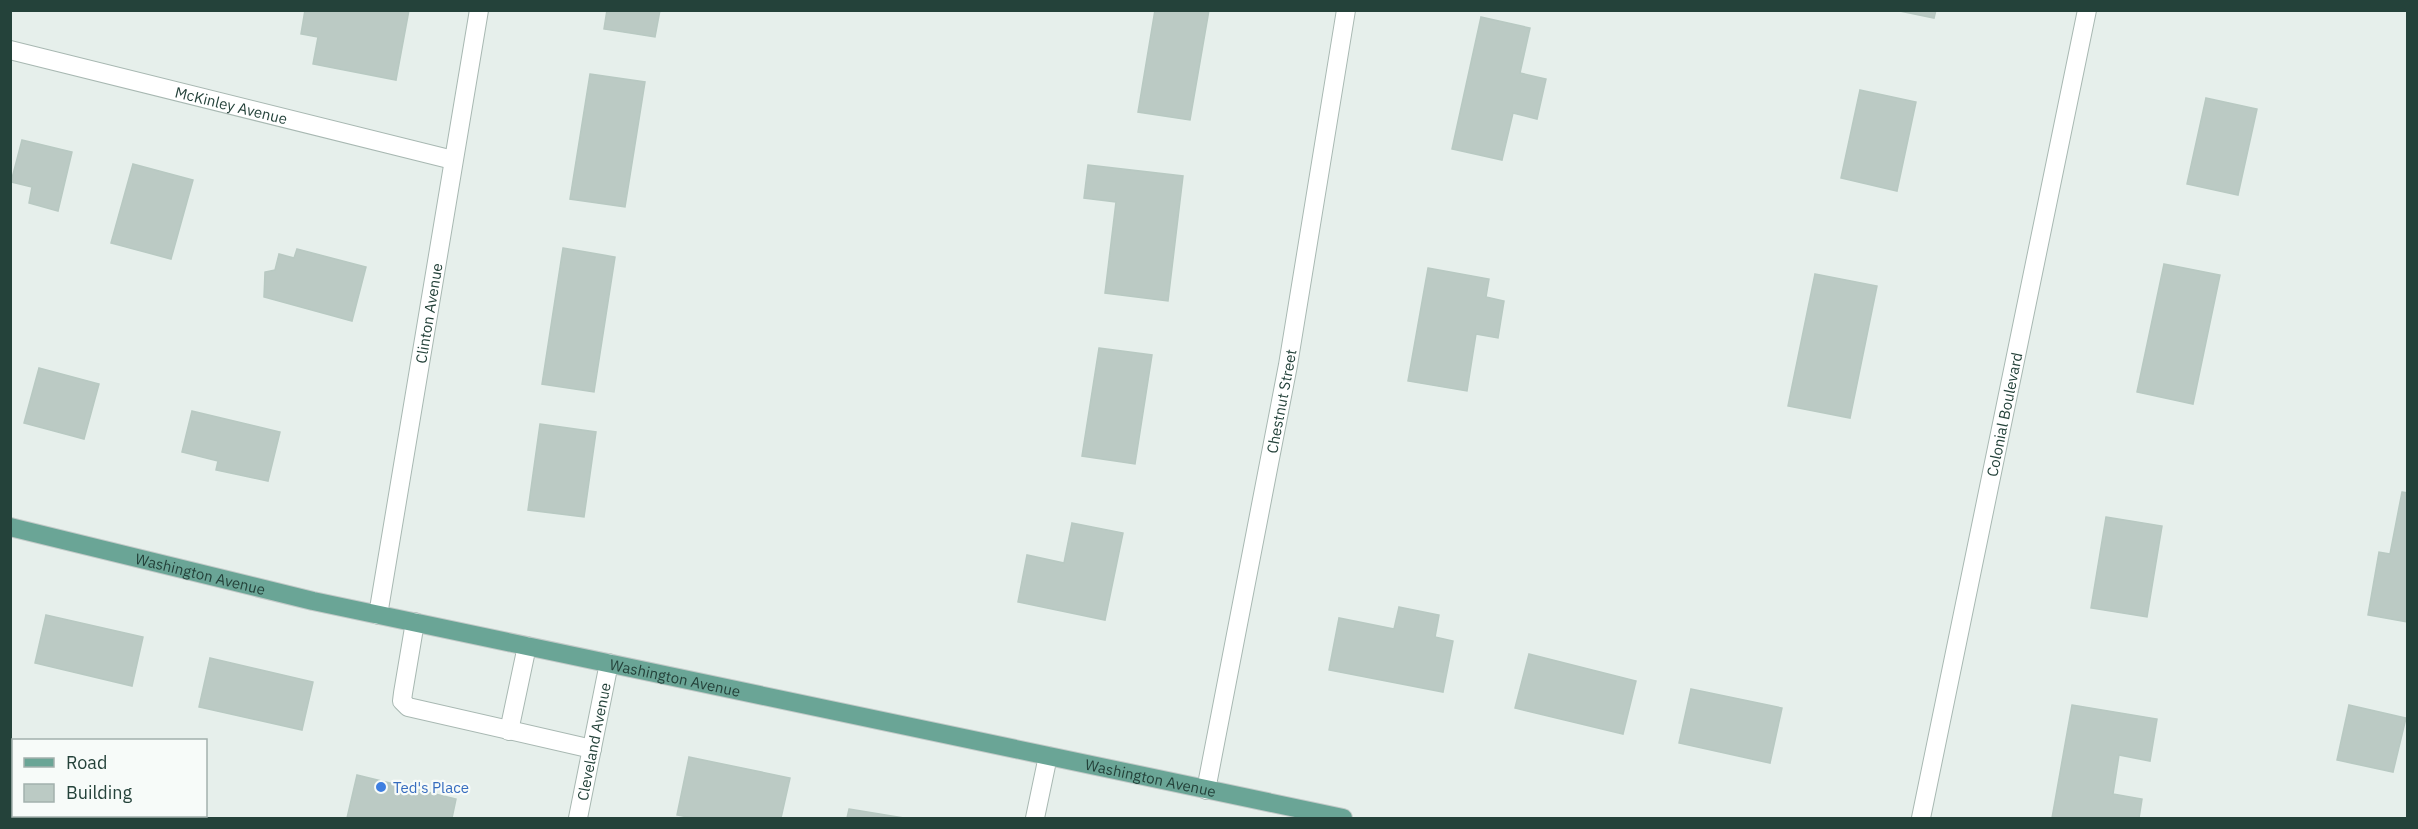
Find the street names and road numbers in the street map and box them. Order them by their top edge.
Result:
street label: McKinley Avenue [173,82,289,128]
street label: Clinton Avenue [411,262,446,365]
street label: Chestnut Street [1262,348,1300,455]
street label: Colonial Boulevard [1982,351,2026,478]
street label: Washington Avenue [133,548,267,599]
street label: Washington Avenue [608,654,742,700]
street label: Cleveland Avenue [572,681,614,802]
street label: Washington Avenue [1084,754,1218,801]

